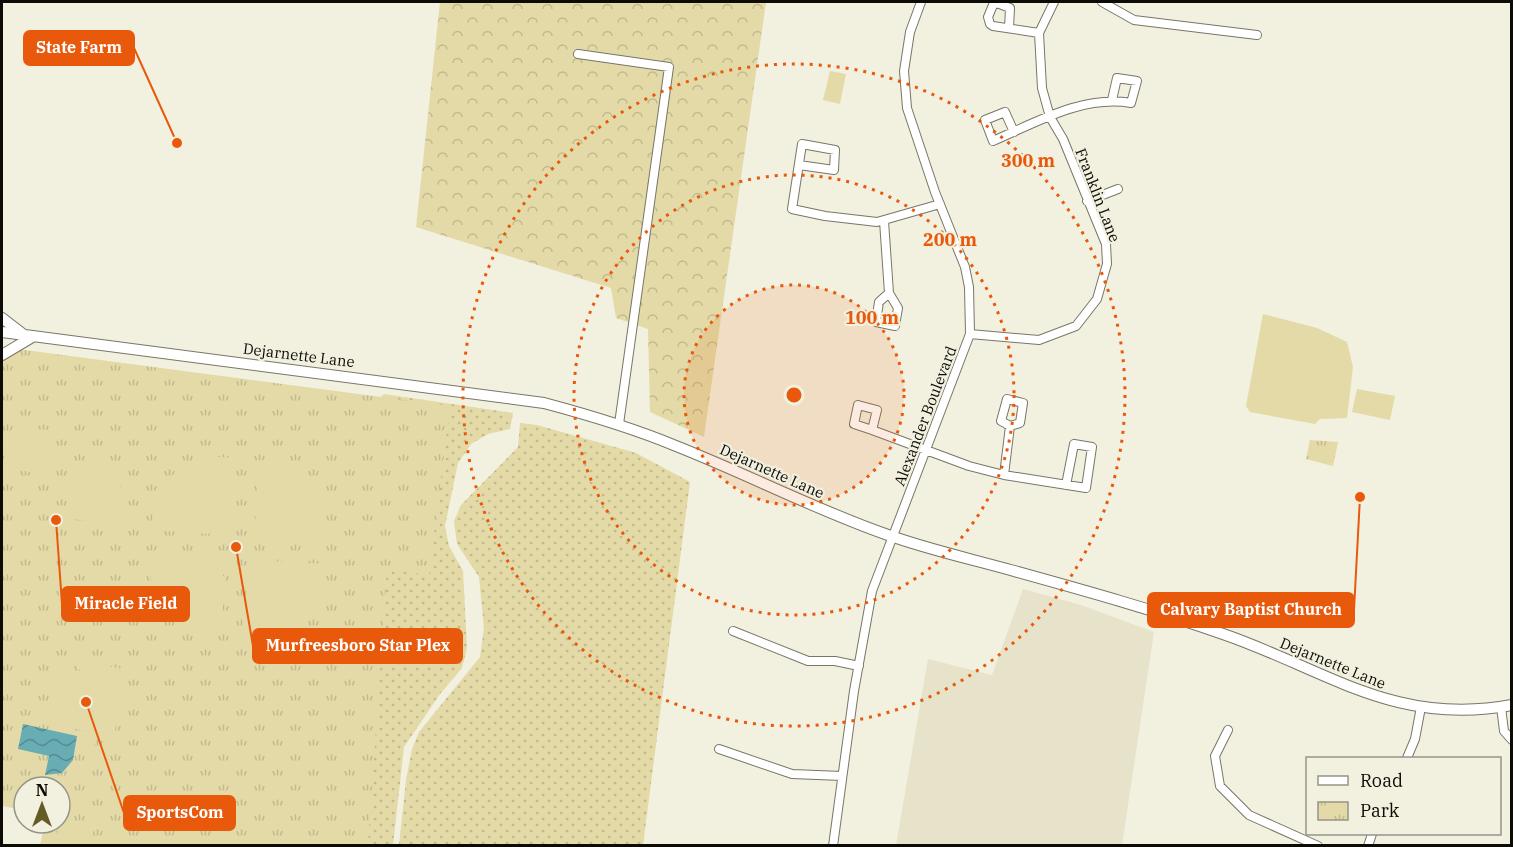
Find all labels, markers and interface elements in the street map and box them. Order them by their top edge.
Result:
callout: State Farm [24,31,134,65]
text: State Farm [36,37,122,57]
street label: Franklin Lane [1071,145,1125,245]
text: 300 m [1001,149,1056,172]
text: 200 m [923,228,978,251]
text: 100 m [845,306,900,329]
street label: Dejarnette Lane [242,339,356,371]
street label: Alexander Boulevard [890,343,960,489]
centre of rings [784,385,804,405]
street label: Dejarnette Lane [717,439,827,503]
callout: Miracle Field [62,587,189,621]
text: Miracle Field [75,593,177,613]
callout: Calvary Baptist Church [1148,593,1354,627]
text: Calvary Baptist Church [1160,599,1342,619]
callout: Murfreesboro Star Plex [253,629,462,663]
street label: Dejarnette Lane [1277,633,1389,693]
text: Murfreesboro Star Plex [266,635,451,655]
legend [1306,757,1501,835]
text: Road [1360,769,1403,792]
north arrow [12,775,72,835]
text: N [36,780,48,800]
callout: SportsCom [124,796,235,830]
text: Park [1360,799,1400,822]
text: SportsCom [136,802,224,822]

